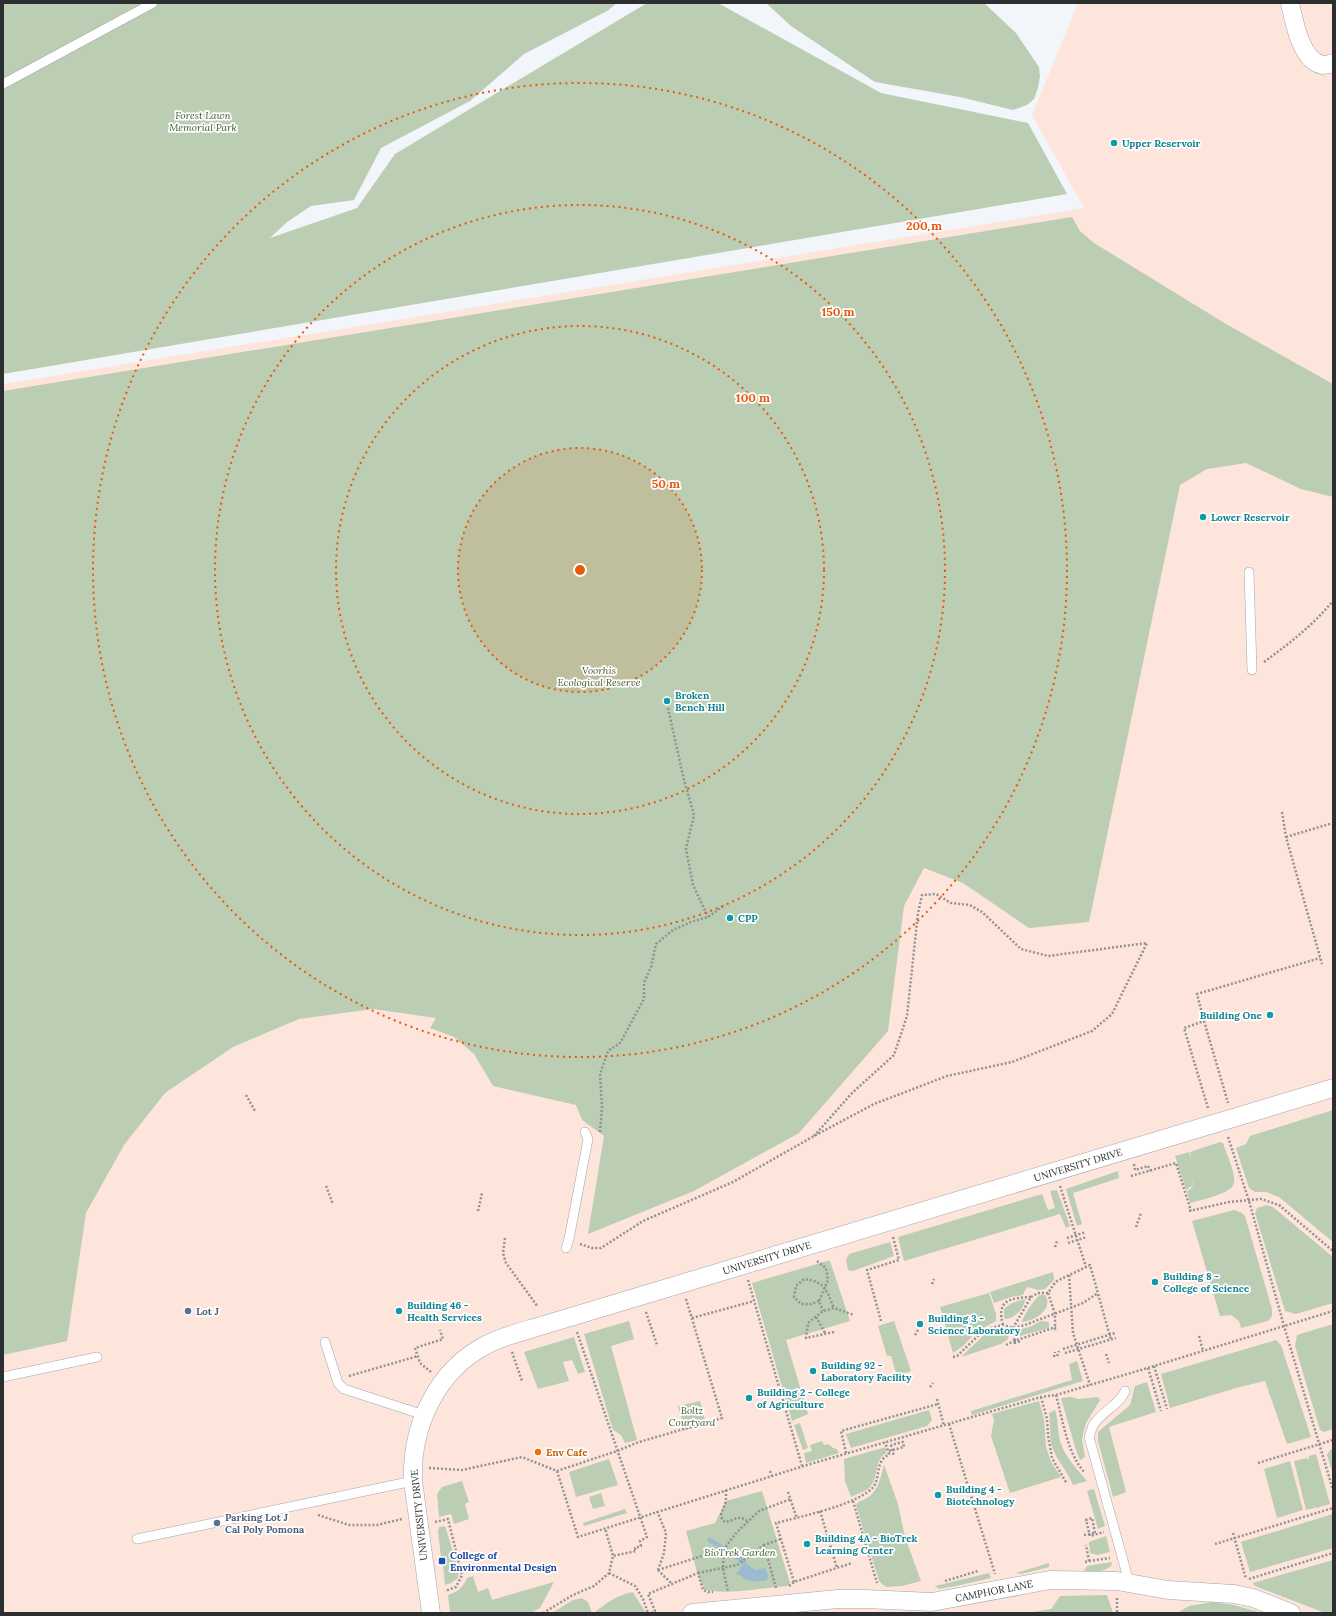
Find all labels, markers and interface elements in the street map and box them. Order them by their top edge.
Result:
park label: Forest Lawn Memorial Park [169,109,237,134]
place label: Upper Reservoir [1122,137,1201,150]
marker: Upper Reservoir [1109,138,1119,148]
text: 200 m [906,218,942,233]
text: 150 m [821,304,855,319]
text: 100 m [736,390,770,405]
text: 50 m [652,476,680,491]
place label: Lower Reservoir [1211,511,1290,524]
marker: Lower Reservoir [1198,512,1208,522]
centre of rings [573,563,587,577]
park label: Voorhis Ecological Reserve [558,664,641,689]
place label: Broken Bench Hill [675,689,725,714]
marker: Broken Bench Hill [662,696,672,706]
place label: CPP [738,912,758,925]
marker: CPP [725,913,735,923]
place label: Building One [1200,1009,1263,1022]
marker: Building One [1265,1010,1275,1020]
street label: UNIVERSITY DRIVE [1032,1145,1124,1185]
street label: UNIVERSITY DRIVE [721,1238,813,1278]
place label: Building 8 - College of Science [1163,1270,1250,1295]
marker: Building 8 - College of Science [1150,1277,1160,1287]
place label: Building 46 - Health Services [407,1299,482,1324]
place label: Lot J [196,1305,219,1318]
marker: Lot J [183,1306,193,1316]
marker: Building 46 - Health Services [394,1306,404,1316]
place label: Building 3 - Science Laboratory [928,1312,1021,1337]
marker: Building 3 - Science Laboratory [915,1319,925,1329]
place label: Building 92 - Laboratory Facility [821,1359,912,1384]
marker: Building 92 - Laboratory Facility [808,1366,818,1376]
place label: Building 2 - College of Agriculture [757,1386,851,1411]
marker: Building 2 - College of Agriculture [744,1393,754,1403]
park label: Boltz Courtyard [669,1404,716,1429]
place label: Env Cafe [546,1446,588,1459]
marker: Env Cafe [533,1447,543,1457]
street label: UNIVERSITY DRIVE [408,1469,430,1561]
place label: Building 4 - Biotechnology [946,1483,1015,1508]
marker: Building 4 - Biotechnology [933,1490,943,1500]
place label: Parking Lot J Cal Poly Pomona [225,1511,305,1536]
marker: Parking Lot J Cal Poly Pomona [212,1518,222,1528]
place label: Building 4A - BioTrek Learning Center [815,1532,918,1557]
marker: Building 4A - BioTrek Learning Center [802,1539,812,1549]
park label: BioTrek Garden [704,1546,777,1559]
place label: College of Environmental Design [450,1549,558,1574]
marker: College of Environmental Design [437,1556,447,1566]
street label: CAMPHOR LANE [954,1577,1034,1605]

